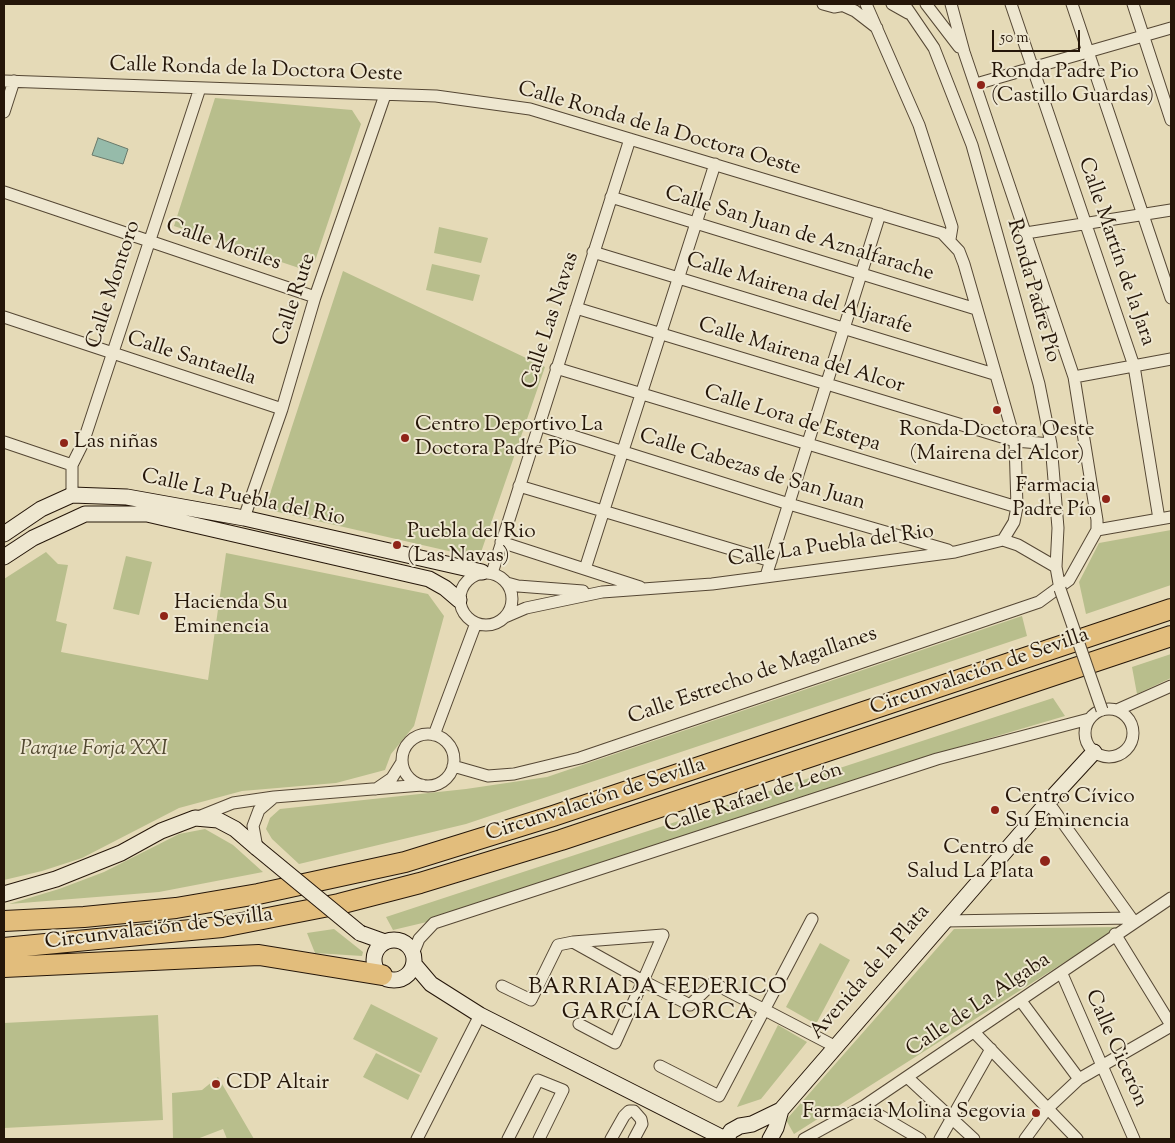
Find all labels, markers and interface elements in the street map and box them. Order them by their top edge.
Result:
scale bar [995,20,1082,52]
text: 50 m [1000,28,1029,49]
street label: Calle Ronda de la Doctora Oeste [109,53,403,89]
place label: Ronda Padre Pio (Castillo Guardas) [991,60,1154,110]
street label: Calle Ronda de la Doctora Oeste [515,77,803,183]
marker: Ronda Padre Pio (Castillo Guardas) [975,79,987,91]
street label: Calle Martín de la Jara [1071,154,1159,350]
street label: Calle San Juan de Aznalfarache [661,182,937,288]
street label: Calle Moriles [162,215,284,277]
street label: Ronda Padre Pío [1000,216,1064,366]
street label: Calle Montoro [83,218,147,352]
street label: Calle Mairena del Aljarafe [683,249,915,341]
street label: Calle Las Navas [518,250,586,392]
street label: Calle Rute [269,251,323,349]
street label: Calle Mairena del Alcor [695,314,907,400]
street label: Calle Santaella [123,327,259,393]
street label: Calle Lora de Estepa [701,381,883,459]
marker: Ronda Doctora Oeste (Mairena del Alcor) [991,404,1003,416]
place label: Centro Deportivo La Doctora Padre Pío [415,413,603,463]
place label: Ronda Doctora Oeste (Mairena del Alcor) [899,418,1095,468]
street label: Calle Cabezas de San Juan [636,425,868,517]
place label: Las niñas [74,430,158,456]
marker: Centro Deportivo La Doctora Padre Pío [399,432,411,444]
marker: Las niñas [58,437,70,449]
street label: Calle La Puebla del Rio [139,465,347,533]
place label: Farmacia Padre Pío [1012,474,1096,524]
marker: Farmacia Padre Pío [1100,493,1112,505]
place label: Puebla del Rio (Las Navas) [407,520,536,570]
street label: Calle La Puebla del Rio [726,520,936,574]
marker: Puebla del Rio (Las Navas) [391,539,403,551]
place label: Hacienda Su Eminencia [174,591,288,641]
marker: Hacienda Su Eminencia [158,610,170,622]
street label: Calle Estrecho de Magallanes [625,623,881,731]
street label: Circunvalación de Sevilla [867,624,1093,722]
park label: Parque Forja XXI [20,737,168,763]
street label: Circunvalación de Sevilla [483,754,709,848]
street label: Calle Rafael de León [662,758,846,840]
place label: Centro Cívico Su Eminencia [1005,785,1135,835]
marker: Centro Cívico Su Eminencia [989,804,1001,816]
place label: Centro de Salud La Plata [907,836,1034,886]
marker: Centro de Salud La Plata [1038,854,1052,868]
street label: Avenida de la Plata [806,900,936,1046]
street label: Circunvalación de Sevilla [44,904,274,956]
street label: Calle de La Algaba [902,948,1056,1064]
district label: BARRIADA FEDERICO GARCÍA LORCA [526,976,790,1028]
street label: Calle Cicerón [1078,986,1152,1112]
place label: CDP Altair [226,1071,329,1097]
marker: CDP Altair [210,1078,222,1090]
place label: Farmacia Molina Segovia [802,1100,1026,1126]
marker: Farmacia Molina Segovia [1030,1107,1042,1119]

